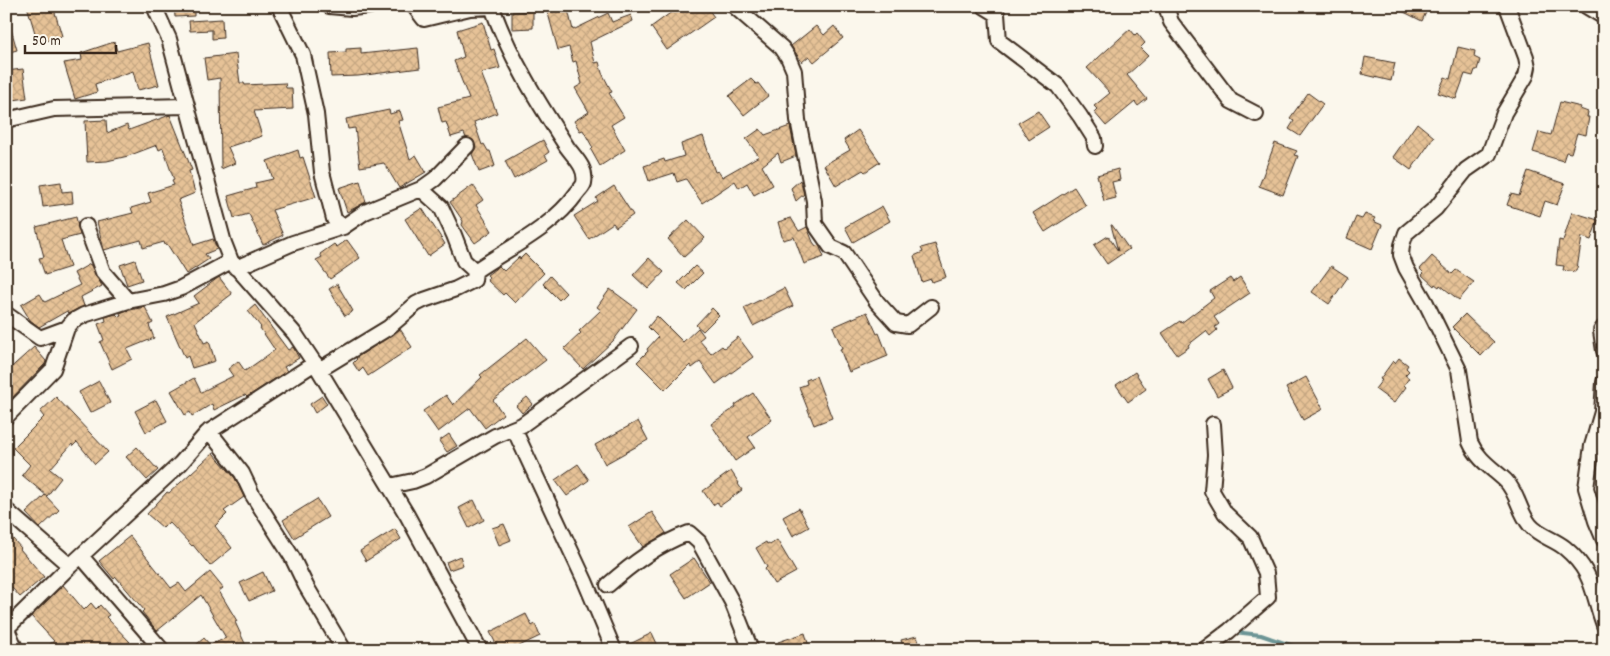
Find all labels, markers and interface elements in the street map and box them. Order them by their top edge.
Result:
scale bar [25,22,116,54]
text: 50 m [32,31,61,53]

